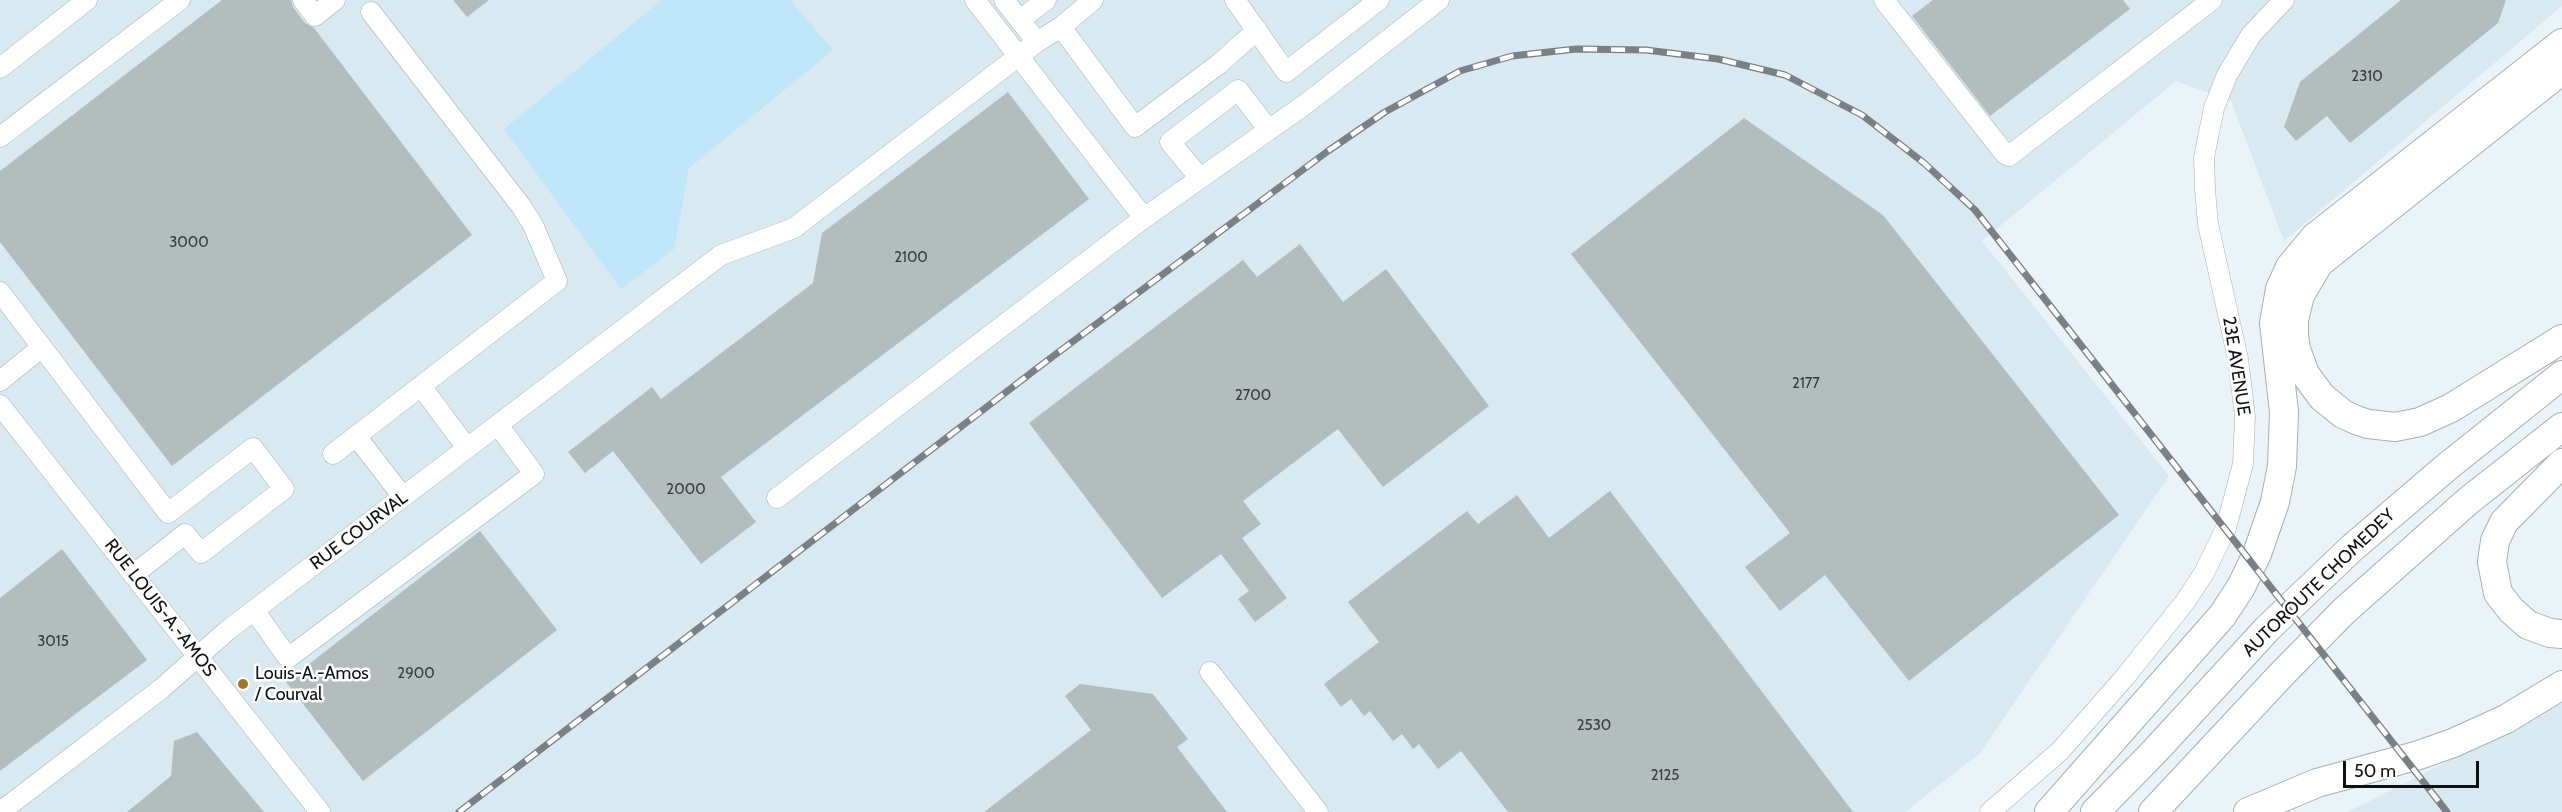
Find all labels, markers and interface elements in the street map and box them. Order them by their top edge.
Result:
house number: 2310 [2351,68,2383,86]
house number: 3000 [169,234,209,252]
house number: 2100 [894,249,928,267]
street label: 23E AVENUE [2218,315,2254,417]
house number: 2177 [1792,375,1820,393]
house number: 2700 [1235,387,1271,405]
house number: 2000 [666,481,706,499]
street label: RUE COURVAL [306,487,412,575]
street label: AUTOROUTE CHOMEDEY [2238,505,2400,661]
street label: RUE LOUIS-A.-AMOS [100,535,220,681]
house number: 3015 [37,633,69,651]
place label: Louis-A.-Amos / Courval [255,663,369,706]
house number: 2900 [397,665,435,683]
marker: Louis-A.-Amos / Courval [236,677,250,691]
house number: 2530 [1577,717,1611,735]
scale bar [2346,749,2482,787]
text: 50 m [2354,760,2396,782]
house number: 2125 [1651,767,1679,785]

